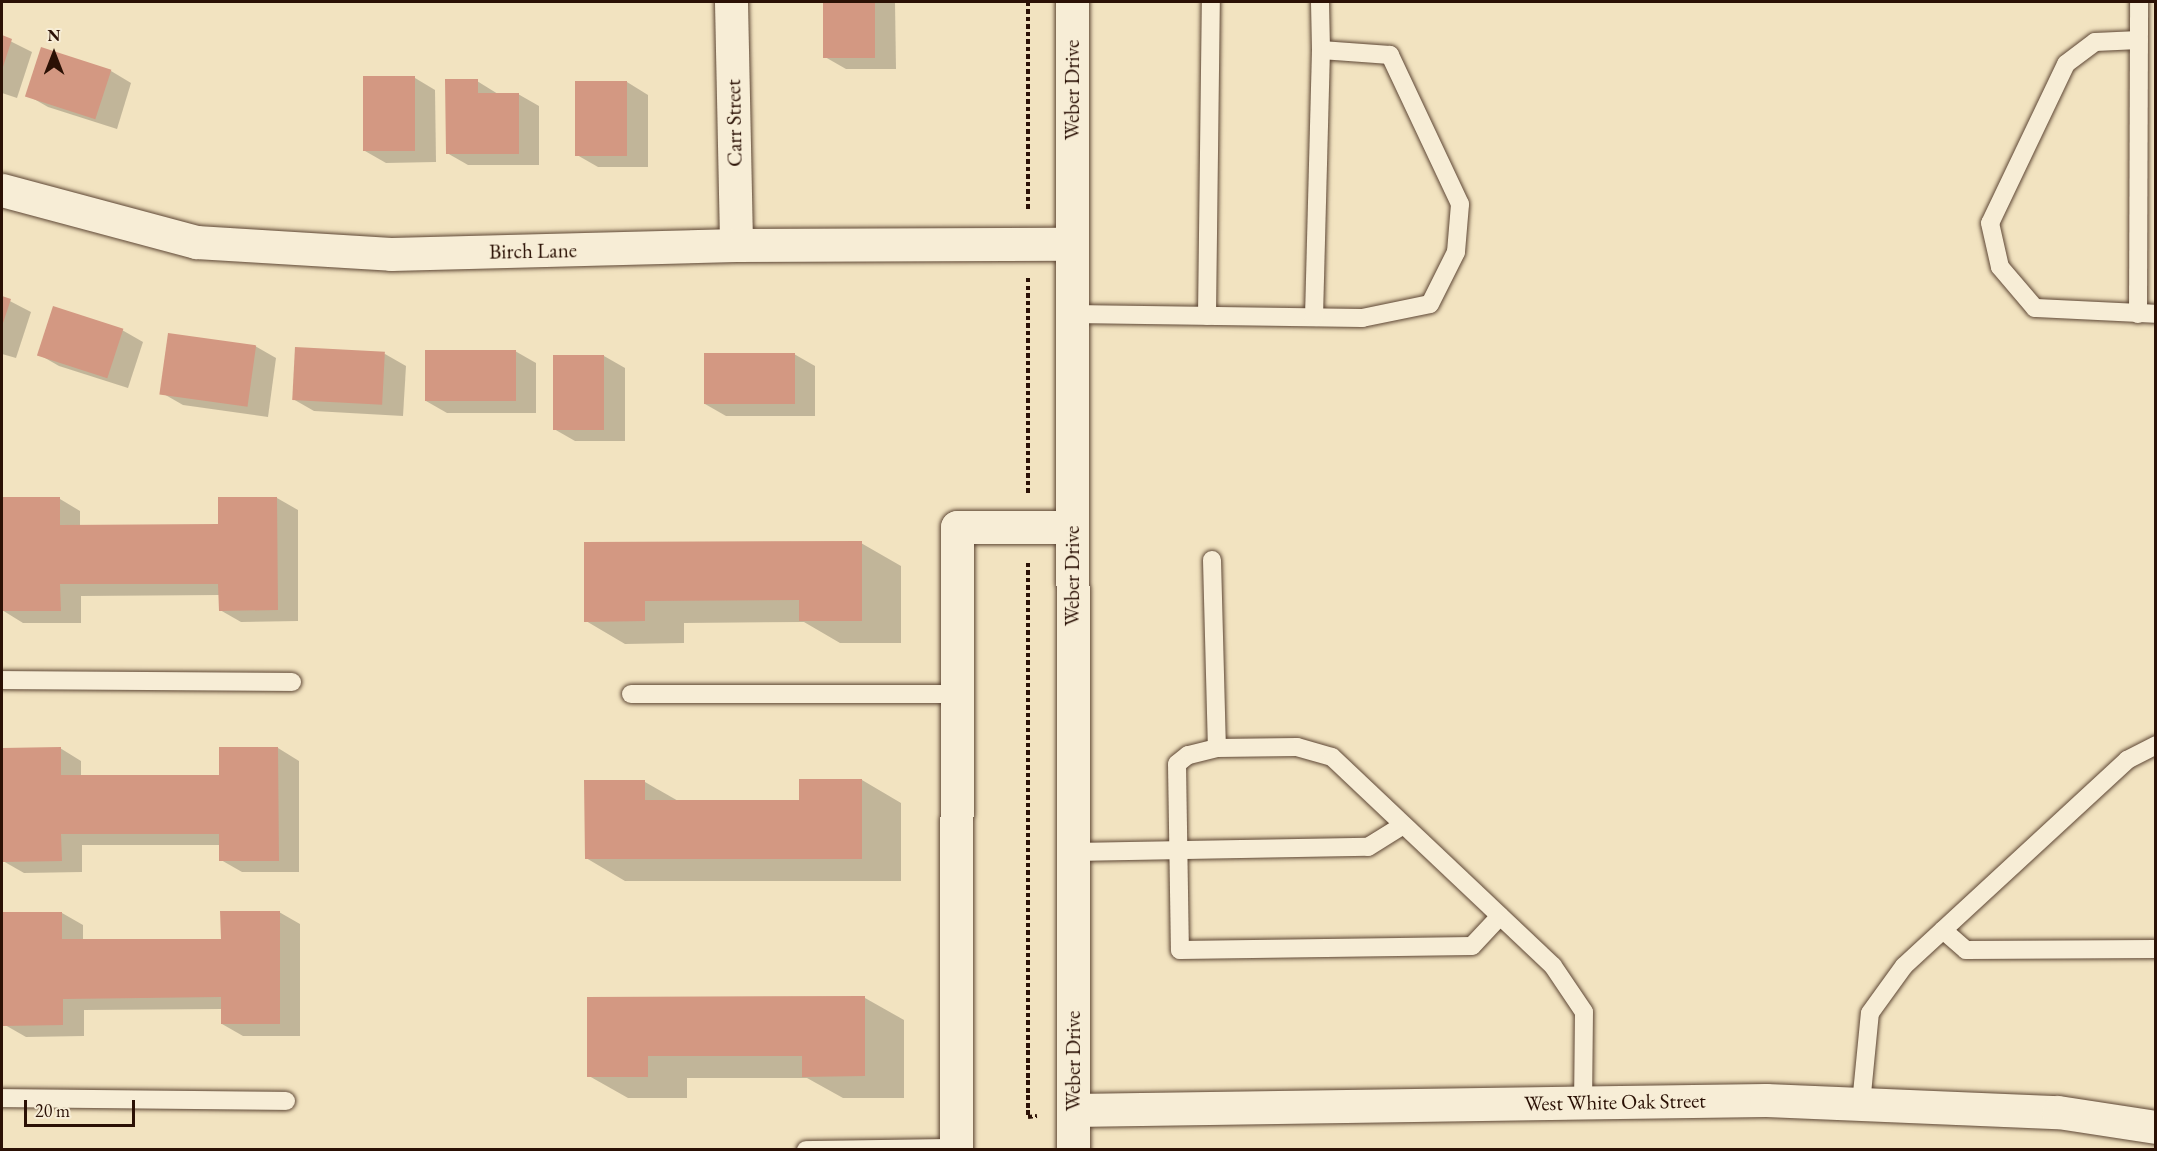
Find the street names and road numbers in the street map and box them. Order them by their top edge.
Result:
street label: Weber Drive [1059,40,1085,140]
street label: Carr Street [721,79,747,167]
street label: Birch Lane [489,238,577,264]
street label: Weber Drive [1059,526,1085,626]
street label: Weber Drive [1060,1011,1086,1111]
street label: West White Oak Street [1524,1088,1706,1116]

